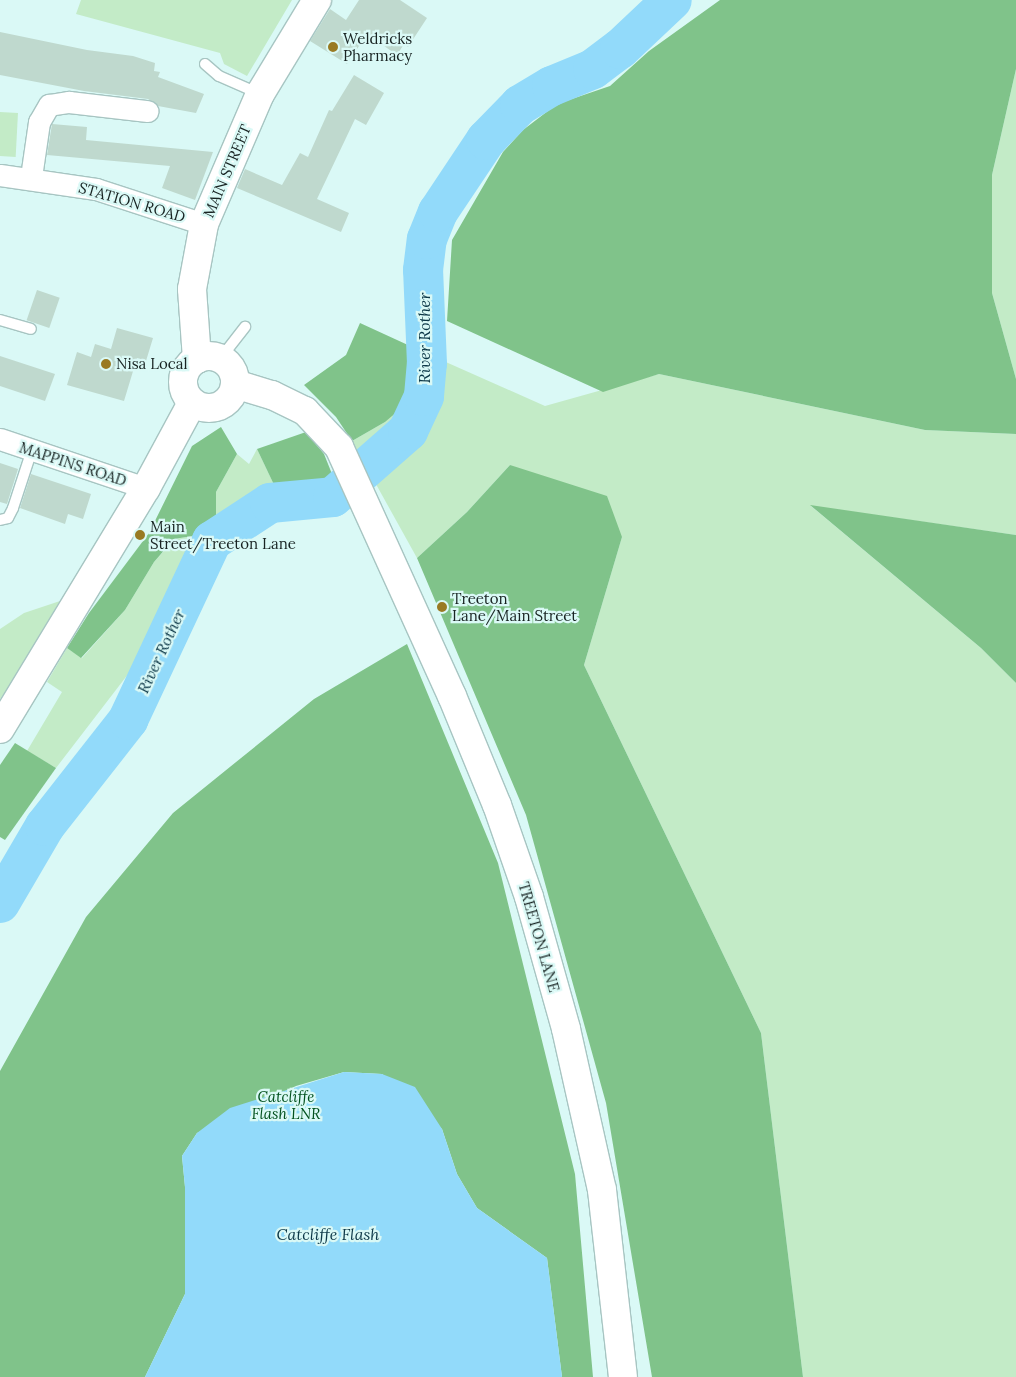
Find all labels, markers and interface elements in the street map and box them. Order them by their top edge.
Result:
place label: Weldricks Pharmacy [343,29,412,64]
marker: Weldricks Pharmacy [327,41,339,53]
street label: MAIN STREET [199,122,255,220]
street label: STATION ROAD [77,178,187,226]
water label: River Rother [414,293,434,383]
place label: Nisa Local [116,355,187,373]
marker: Nisa Local [100,358,112,370]
street label: MAPPINS ROAD [17,438,129,490]
place label: Main Street/Treeton Lane [150,517,296,552]
marker: Main Street/Treeton Lane [134,529,146,541]
place label: Treeton Lane/Main Street [452,589,577,624]
marker: Treeton Lane/Main Street [436,601,448,613]
water label: River Rother [133,606,189,696]
street label: TREETON LANE [515,880,563,994]
park label: Catcliffe Flash LNR [252,1087,320,1122]
water label: Catcliffe Flash [277,1224,379,1244]

